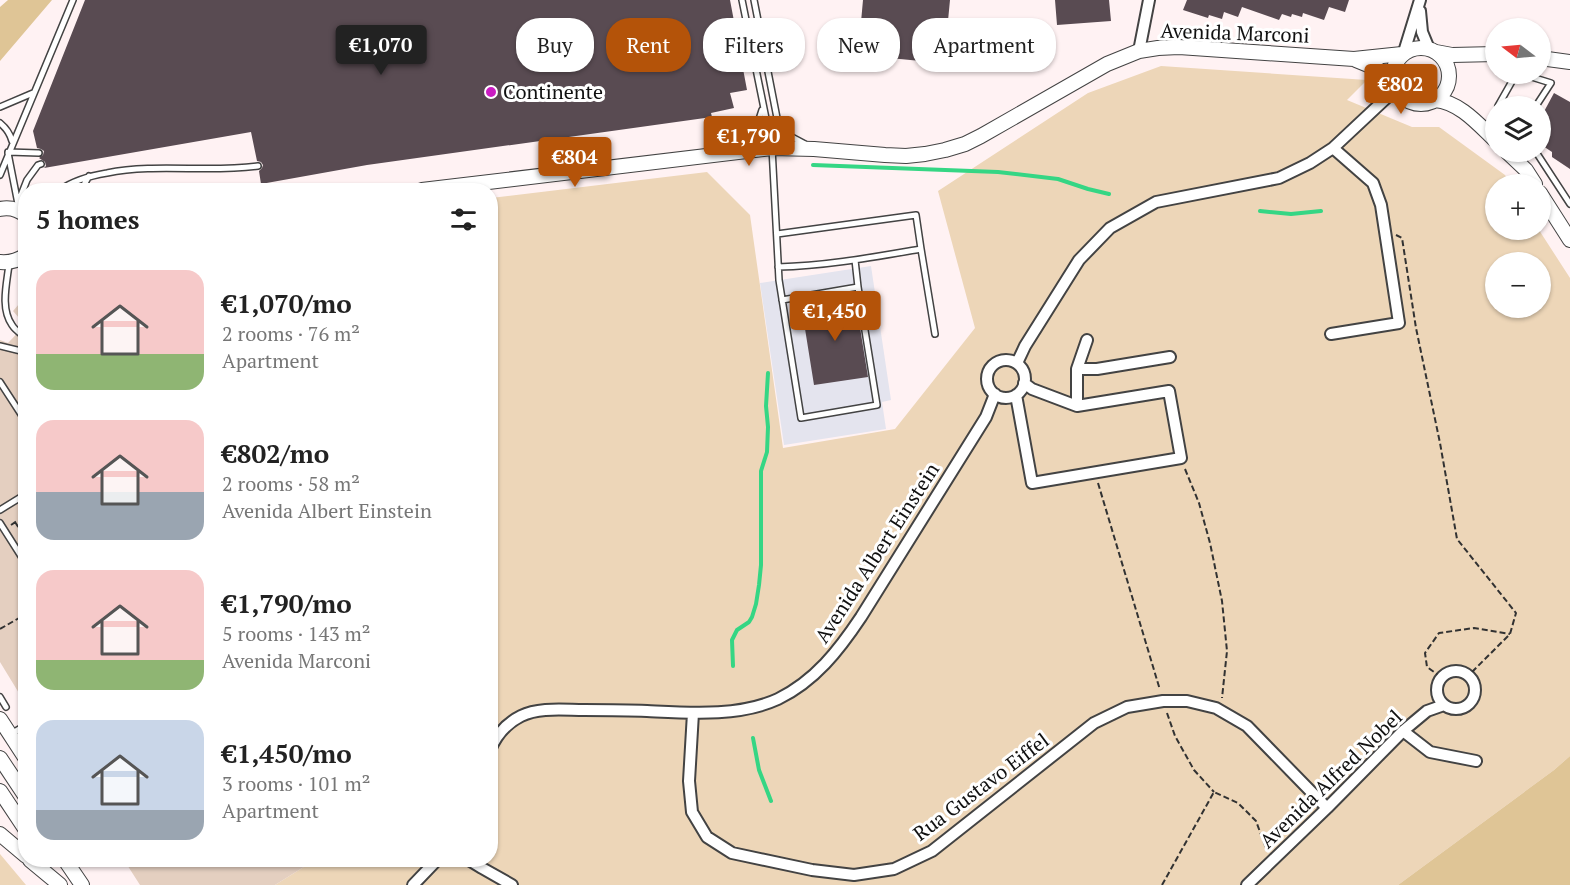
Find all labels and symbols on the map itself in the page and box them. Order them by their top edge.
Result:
street label: Avenida Marconi [1160,16,1310,49]
north arrow [1485,18,1551,84]
pin: €1,070 [332,25,430,76]
pin: €802 [1365,64,1437,115]
place label: Continente [503,78,603,105]
marker: Continente [484,85,498,99]
pin: €1,790 [700,116,798,167]
pin: €804 [539,137,611,188]
pin: €1,450 [786,291,884,342]
street label: Avenida Albert Einstein [808,457,945,648]
street label: Avenida Alfred Nobel [1253,703,1408,854]
street label: Rua Gustavo Eiffel [907,727,1054,847]

